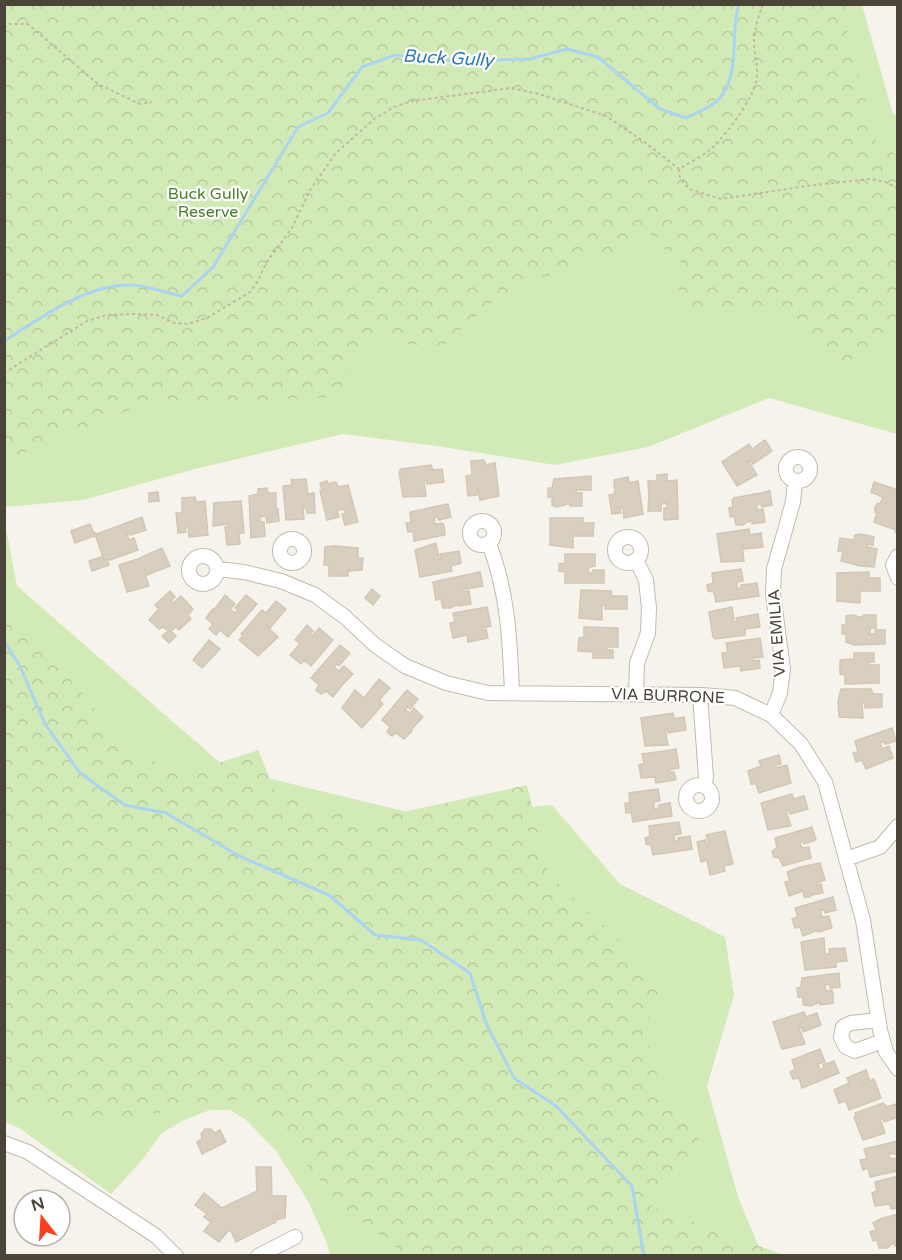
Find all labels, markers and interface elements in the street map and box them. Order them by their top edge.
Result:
water label: Buck Gully [402,45,496,71]
park label: Buck Gully Reserve [168,184,249,222]
street label: VIA EMILIA [764,589,790,677]
street label: VIA BURRONE [611,684,725,708]
north arrow [12,1188,72,1248]
text: N [29,1193,47,1216]

